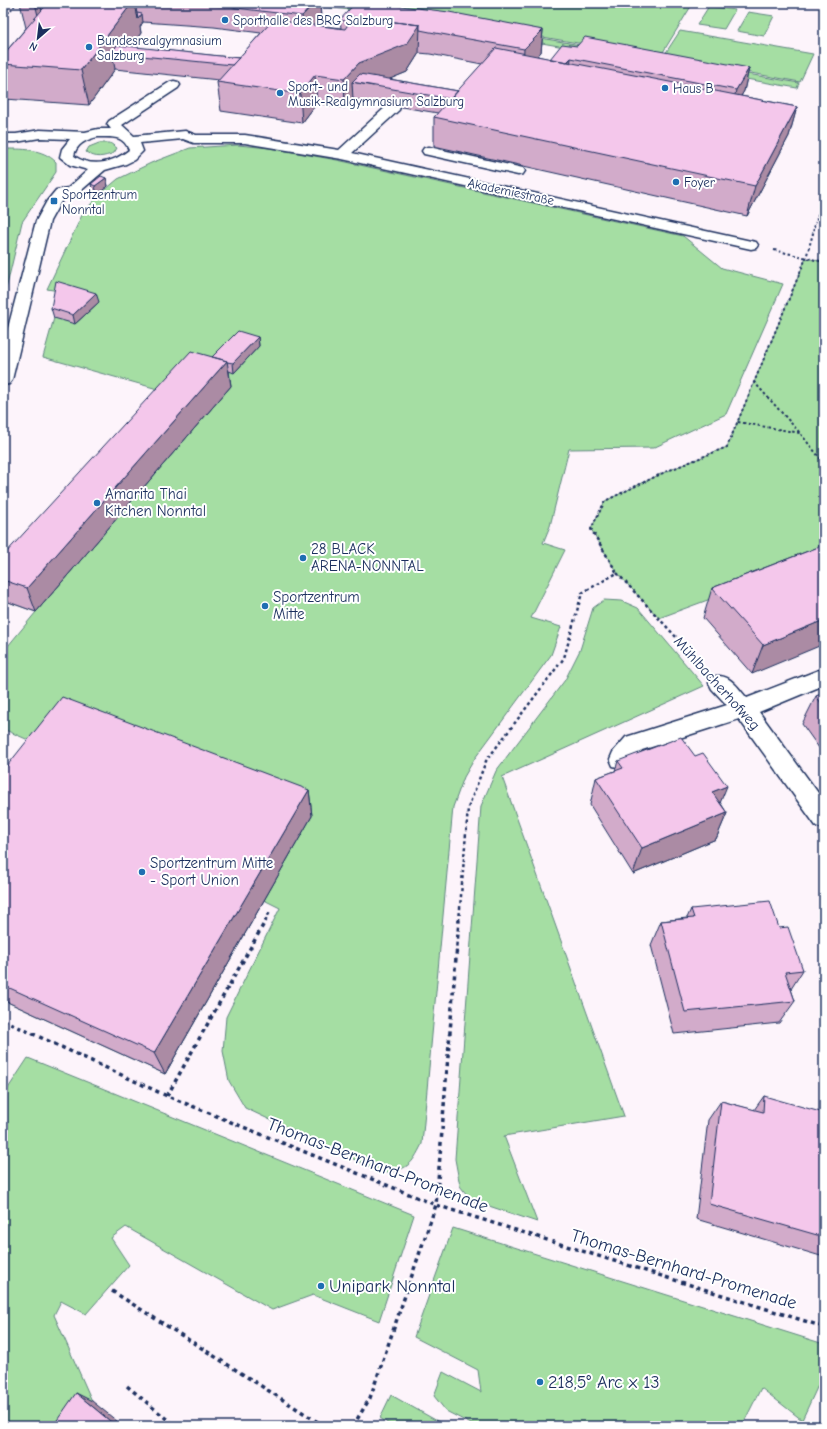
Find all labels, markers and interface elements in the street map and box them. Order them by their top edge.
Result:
place label: Sporthalle des BRG Salzburg [233,13,393,28]
marker: Sporthalle des BRG Salzburg [220,15,230,25]
north arrow [18,18,58,58]
place label: Bundesrealgymnasium Salzburg [97,33,222,63]
text: N [27,39,40,54]
marker: Bundesrealgymnasium Salzburg [84,42,94,52]
place label: Sport- und Musik-Realgymnasium Salzburg [288,79,464,109]
place label: Haus B [673,81,714,96]
marker: Haus B [660,83,670,93]
marker: Sport- und Musik-Realgymnasium Salzburg [275,88,285,98]
street label: Akademiestraße [466,175,556,208]
place label: Foyer [684,175,716,190]
marker: Foyer [671,177,681,187]
place label: Sportzentrum Nonntal [62,187,137,217]
marker: Sportzentrum Nonntal [49,196,59,206]
place label: Amarita Thai Kitchen Nonntal [105,485,206,520]
marker: Amarita Thai Kitchen Nonntal [92,498,102,508]
place label: 28 BLACK ARENA-NONNTAL [311,540,424,575]
marker: 28 BLACK ARENA-NONNTAL [298,553,308,563]
place label: Sportzentrum Mitte [273,588,360,623]
marker: Sportzentrum Mitte [260,601,270,611]
street label: Mühlbacherhofweg [670,632,764,734]
place label: Sportzentrum Mitte - Sport Union [150,854,274,889]
marker: Sportzentrum Mitte - Sport Union [137,867,147,877]
street label: Thomas-Bernhard-Promenade [264,1114,491,1217]
street label: Thomas-Bernhard-Promenade [568,1225,799,1314]
place label: Unipark Nonntal [329,1276,455,1297]
marker: Unipark Nonntal [316,1281,326,1291]
place label: 218,5° Arc x 13 [548,1372,660,1393]
marker: 218,5° Arc x 13 [535,1377,545,1387]

